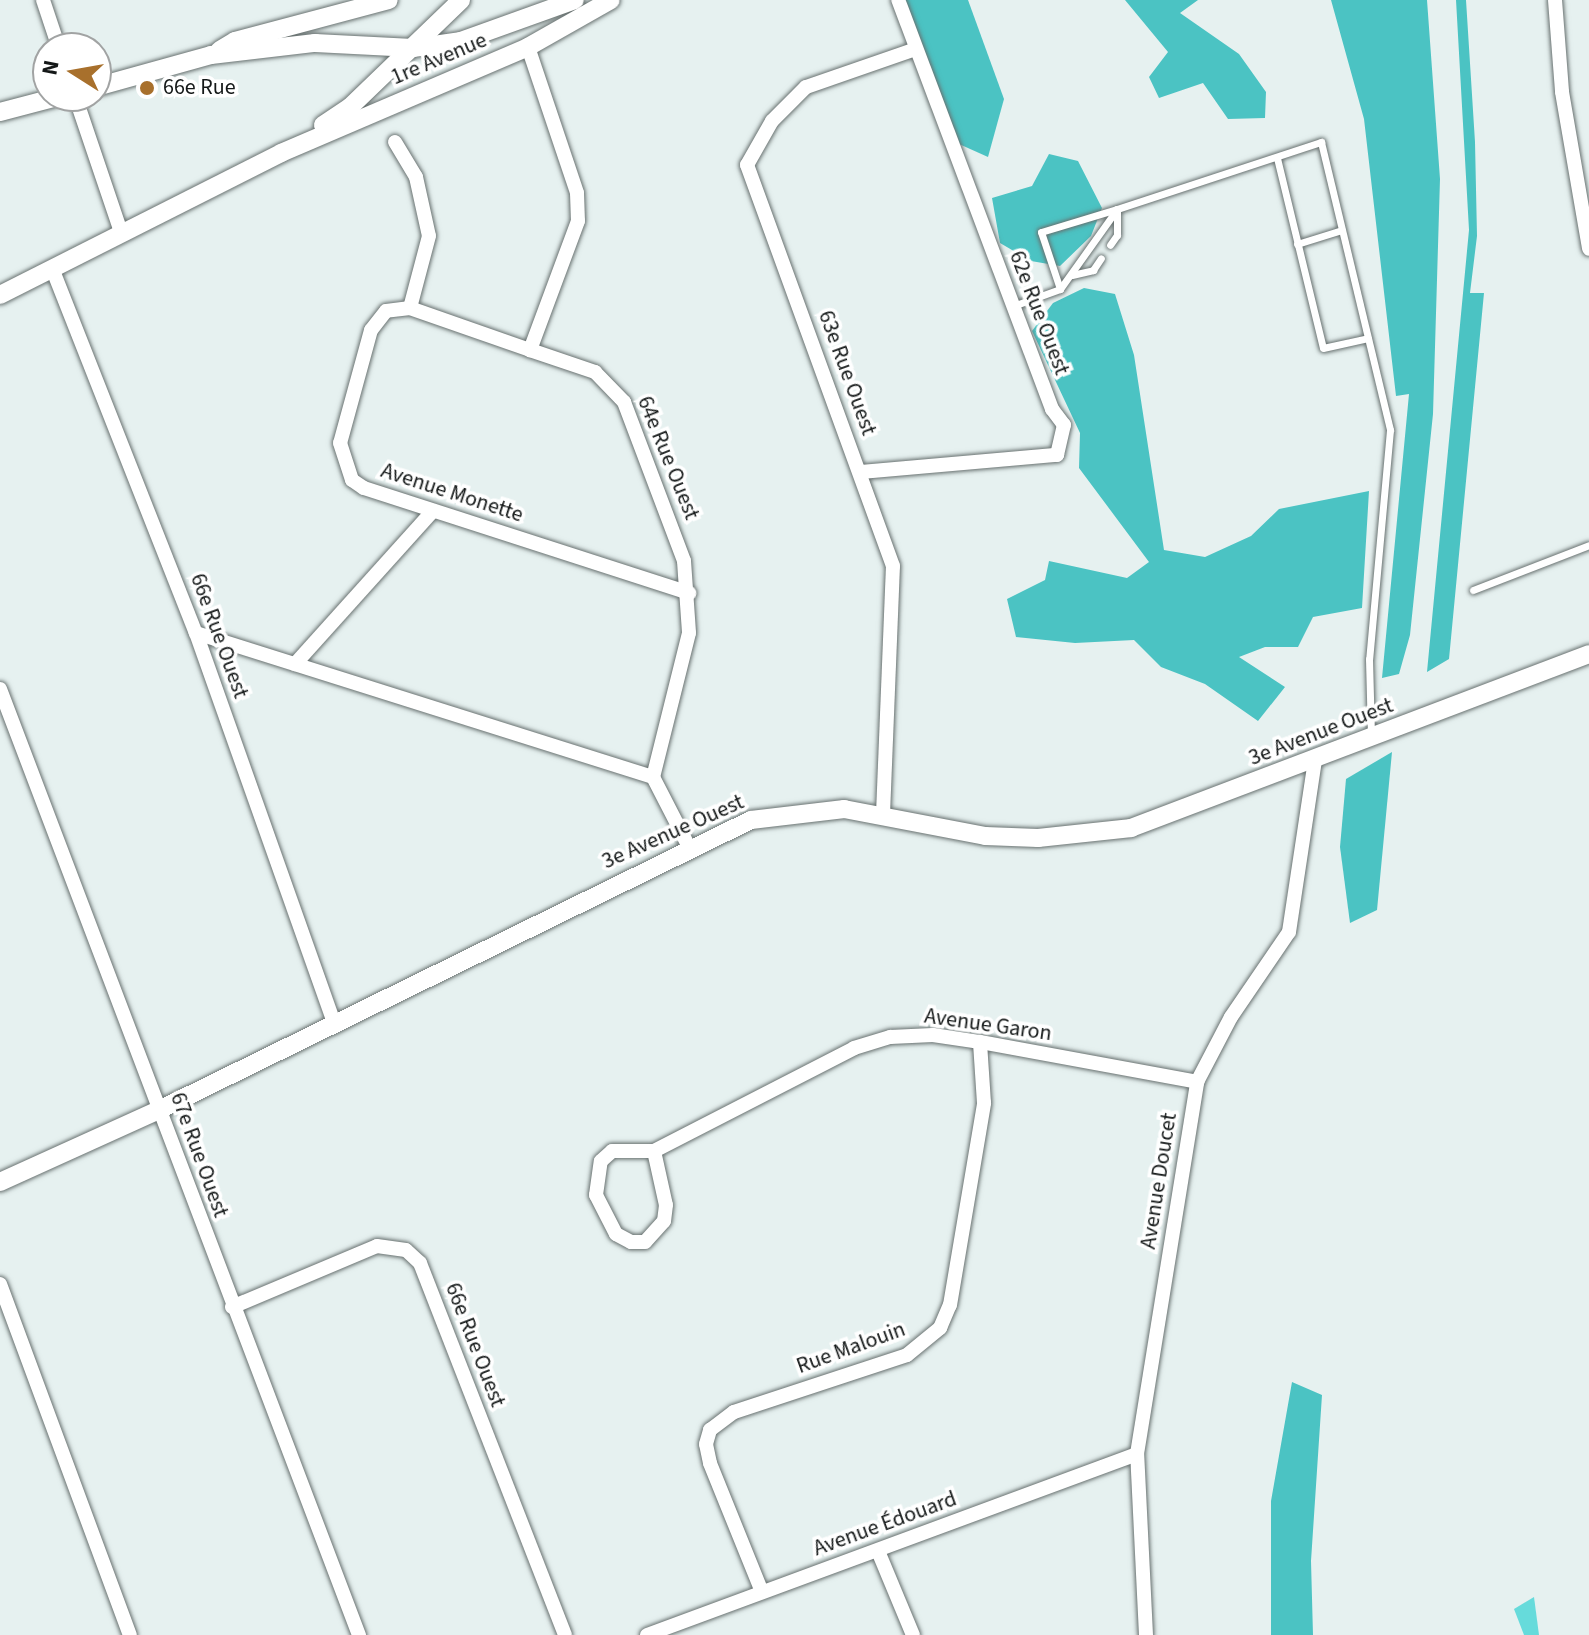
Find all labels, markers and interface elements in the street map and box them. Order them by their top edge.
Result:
street label: 1re Avenue [387,27,491,91]
north arrow [32,32,112,112]
text: N [33,58,68,78]
place label: 66e Rue [163,75,236,101]
marker: 66e Rue [138,79,156,97]
street label: 62e Rue Ouest [1003,247,1075,379]
street label: 63e Rue Ouest [812,307,882,439]
street label: 64e Rue Ouest [631,392,705,524]
street label: Avenue Monette [378,458,526,528]
street label: 66e Rue Ouest [184,570,254,702]
street label: 3e Avenue Ouest [1245,692,1397,772]
street label: 3e Avenue Ouest [598,789,748,875]
street label: Avenue Garon [923,1003,1053,1047]
street label: 67e Rue Ouest [164,1089,234,1221]
street label: Avenue Doucet [1135,1111,1183,1251]
street label: 66e Rue Ouest [439,1279,511,1411]
street label: Rue Malouin [793,1316,909,1380]
street label: Avenue Édouard [810,1486,960,1562]

